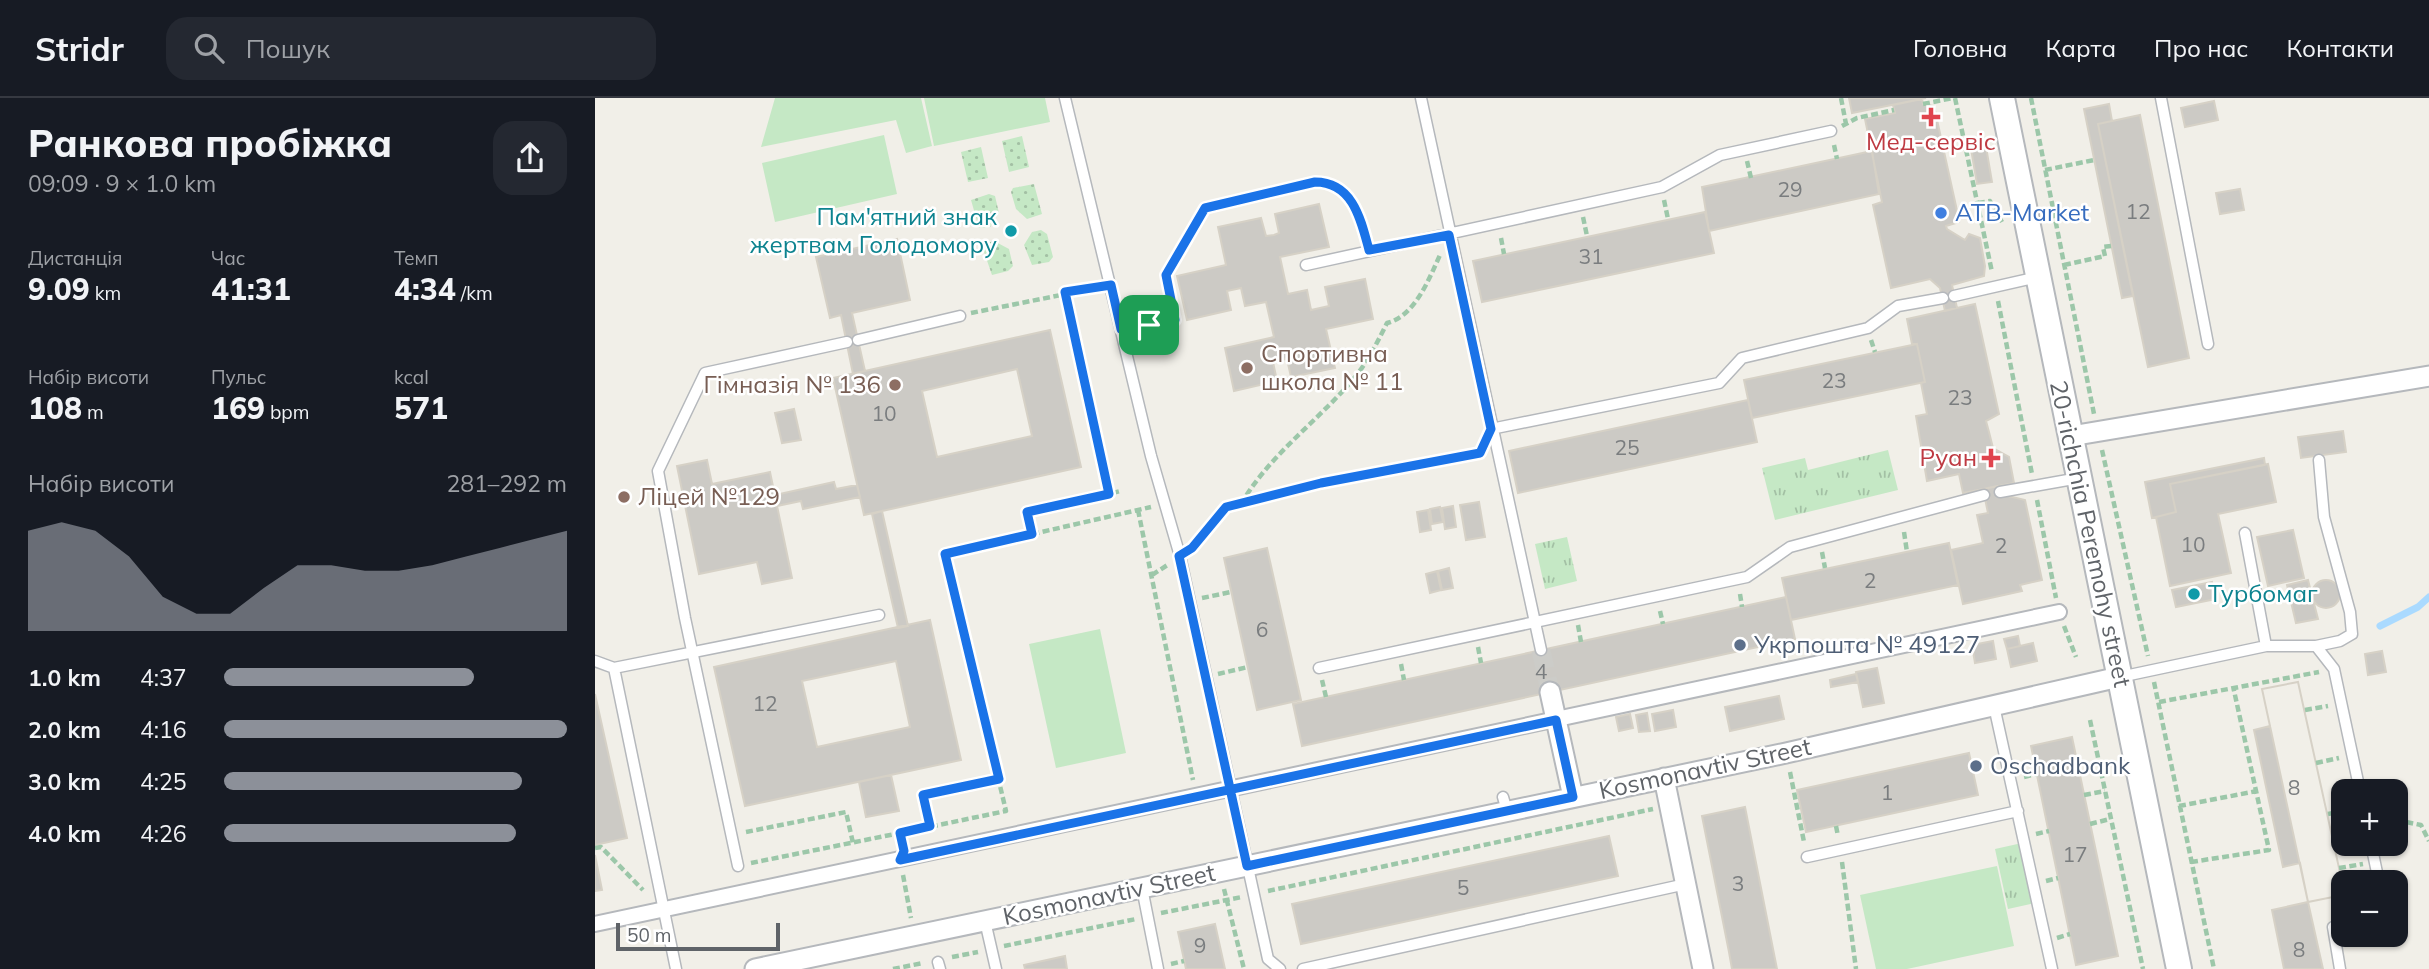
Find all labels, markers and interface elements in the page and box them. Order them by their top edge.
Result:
search box [166,17,656,80]
text: Stridr [35,28,124,69]
icon: search [190,29,228,67]
text: Пошук [246,32,330,65]
text: Головна [1913,33,2007,63]
text: Карта [2045,33,2116,63]
text: Про нас [2154,33,2248,63]
text: Контакти [2286,33,2394,63]
marker: Мед-сервіс [1923,109,1939,125]
text: Ранкова пробіжка [28,119,392,167]
button: share [493,121,567,195]
place label: Мед-сервіс [1866,126,1996,156]
text: 09:09 · 9 × 1.0 km [28,169,216,198]
house number: 29 [1777,176,1803,202]
place label: ATB-Market [1955,197,2089,227]
house number: 12 [2125,198,2151,224]
place label: Пам'ятний знак жертвам Голодомору [750,201,997,259]
marker: ATB-Market [1933,205,1949,221]
marker: Пам'ятний знак жертвам Голодомору [1003,223,1019,239]
house number: 31 [1578,243,1604,269]
text: Дистанція [28,246,123,270]
text: Час [211,246,245,270]
text: Темп [394,246,439,270]
text: 9.09 [28,270,90,308]
text: 41:31 [211,270,291,308]
text: 4:34 [394,270,456,308]
text: km [90,281,121,305]
text: /km [456,281,493,305]
pin [1119,295,1179,355]
icon: arrive [1130,306,1168,344]
place label: Спортивна школа № 11 [1261,338,1403,396]
marker: Спортивна школа № 11 [1239,360,1255,376]
text: Набір висоти [28,365,149,389]
text: Пульс [211,365,266,389]
text: kcal [394,365,429,389]
house number: 23 [1821,367,1847,393]
place label: Гімназія № 136 [703,369,881,399]
marker: Гімназія № 136 [887,377,903,393]
street label: 20-richchia Peremohy street [2044,378,2138,690]
house number: 23 [1947,384,1973,410]
text: 108 [28,389,82,427]
text: 169 [211,389,265,427]
text: 571 [394,389,448,427]
text: m [82,400,104,424]
text: bpm [265,400,309,424]
house number: 10 [871,400,897,426]
house number: 25 [1614,434,1640,460]
place label: Руан [1920,442,1977,472]
marker: Руан [1983,450,1999,466]
text: Набір висоти [28,469,174,498]
text: 281–292 m [446,469,567,498]
place label: Ліцей №129 [638,481,780,511]
marker: Ліцей №129 [616,489,632,505]
house number: 10 [2180,531,2206,557]
house number: 2 [1995,532,2007,558]
house number: 2 [1864,567,1876,593]
place label: Турбомаг [2208,578,2318,608]
marker: Турбомаг [2186,586,2202,602]
house number: 6 [1256,616,1268,642]
place label: Укрпошта № 49127 [1753,629,1980,659]
marker: Укрпошта № 49127 [1732,637,1748,653]
house number: 4 [1535,658,1548,684]
text: 1.0 km [28,663,101,692]
text: 4:37 [140,663,187,692]
house number: 12 [752,690,778,716]
text: 2.0 km [28,715,101,744]
text: 4:16 [140,715,187,744]
street label: Kosmonavtiv Street [1596,731,1814,805]
place label: Oschadbank [1990,750,2131,780]
marker: Oschadbank [1968,758,1984,774]
text: 3.0 km [28,767,101,796]
text: 4:25 [140,767,187,796]
house number: 8 [2288,774,2300,800]
house number: 1 [1881,779,1893,805]
map controls [2331,779,2408,947]
button: + [2331,779,2408,856]
text: 4.0 km [28,819,101,848]
text: 4:26 [140,819,187,848]
house number: 17 [2062,841,2088,867]
street label: Kosmonavtiv Street [1000,857,1218,931]
house number: 3 [1732,870,1744,896]
button: − [2331,870,2408,947]
house number: 5 [1457,874,1469,900]
scale bar [616,920,781,952]
text: 50 m [627,923,671,947]
house number: 9 [1194,932,1206,958]
house number: 8 [2293,936,2305,962]

